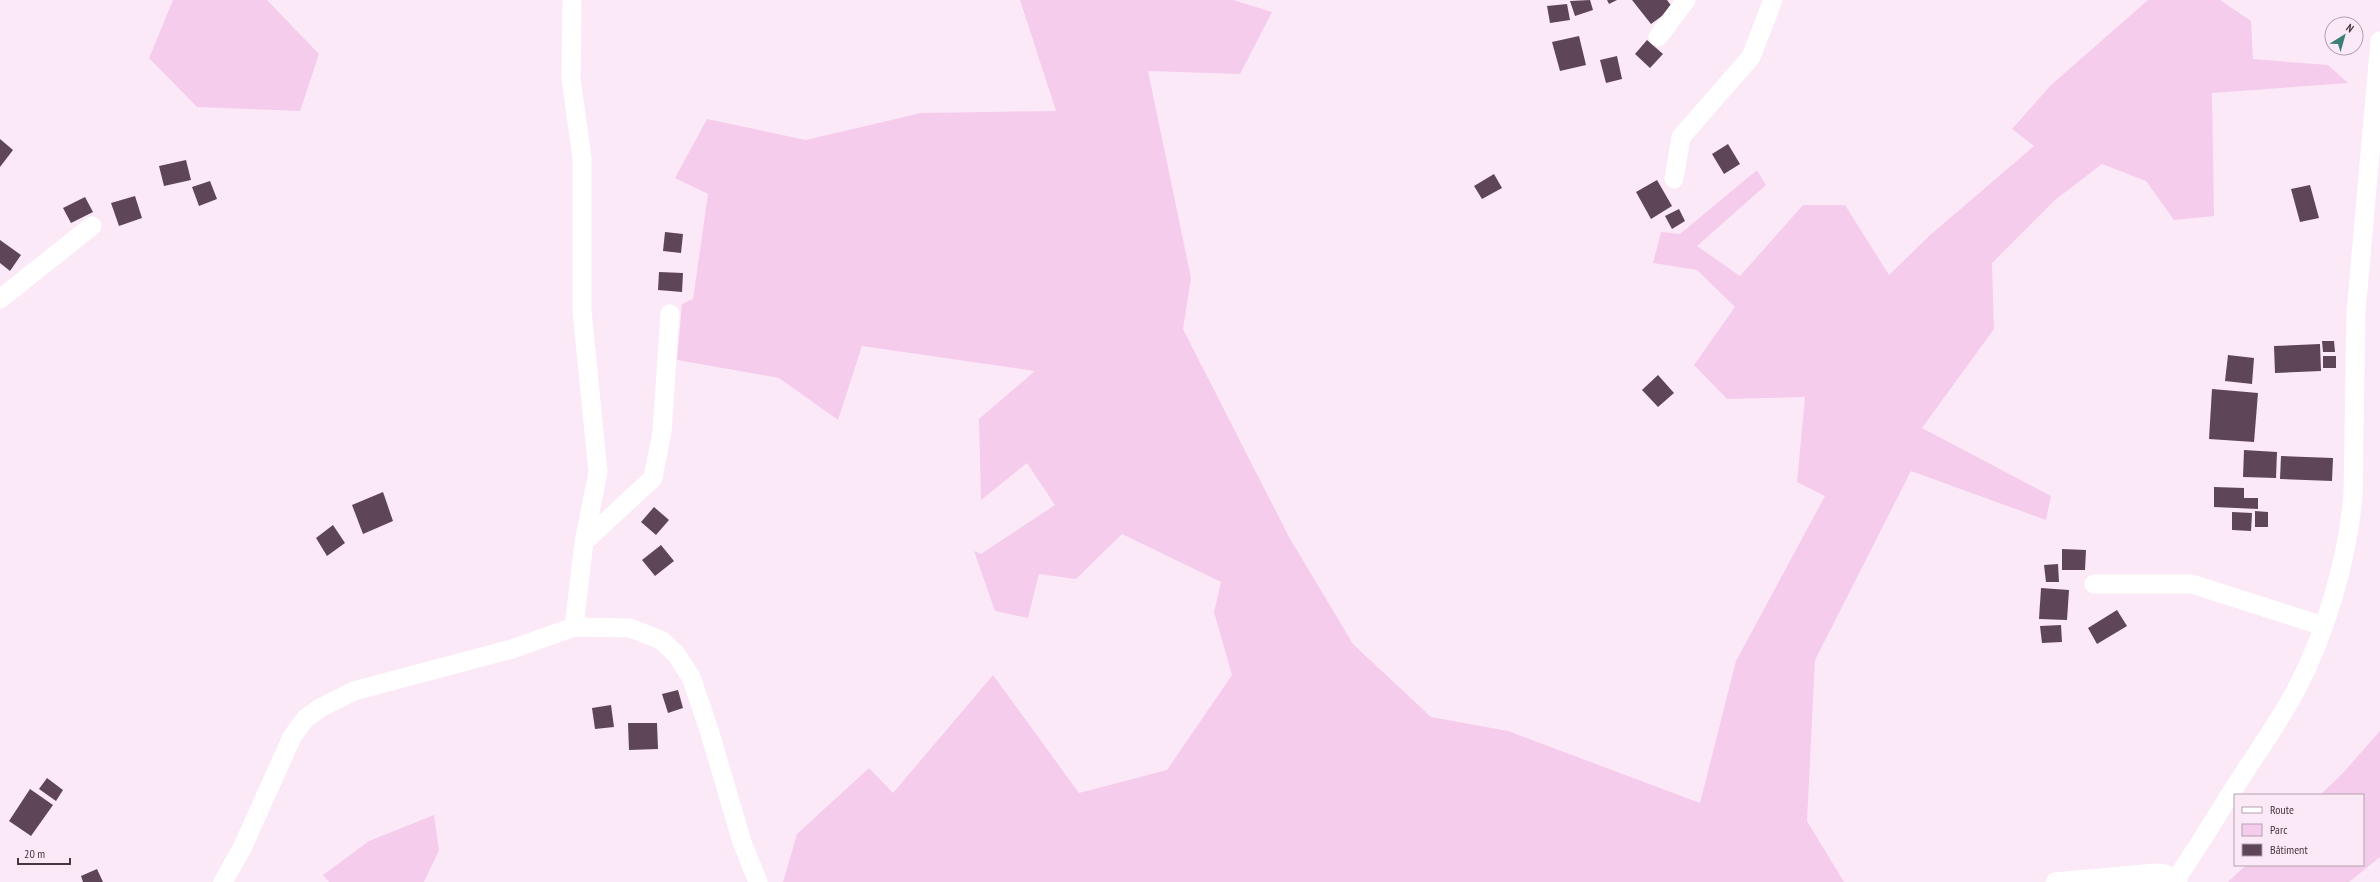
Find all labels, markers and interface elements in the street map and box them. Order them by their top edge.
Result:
north arrow [2324,16,2364,56]
text: N [2343,21,2357,35]
legend [2234,794,2364,866]
text: Route [2270,802,2294,817]
text: Parc [2270,822,2288,837]
scale bar [18,840,70,866]
text: Bâtiment [2270,842,2308,857]
text: 20 m [24,846,45,861]

